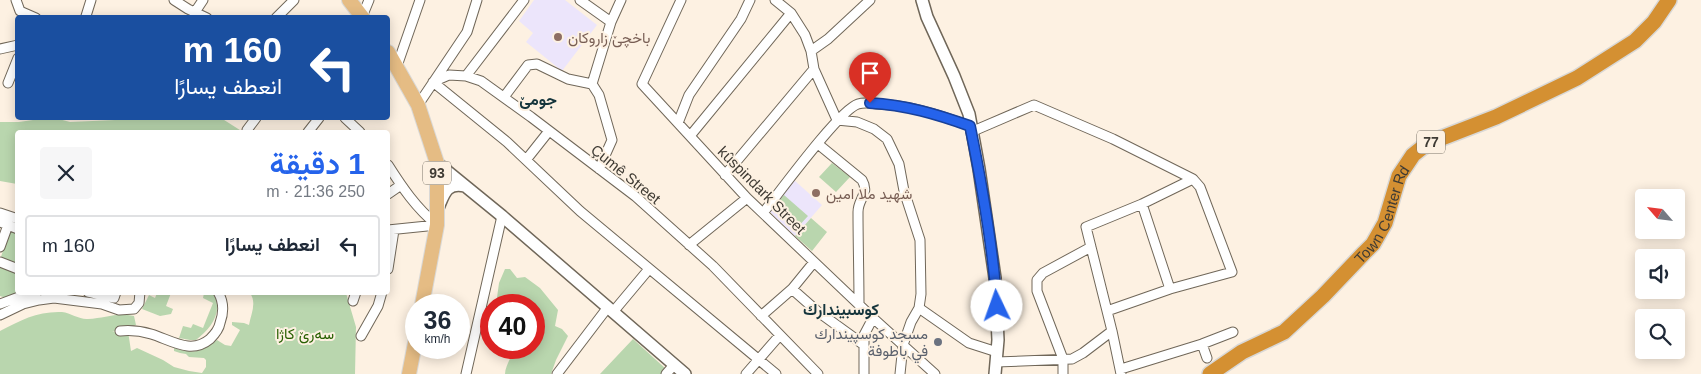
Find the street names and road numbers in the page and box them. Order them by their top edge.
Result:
road number: 77 [1417,130,1445,154]
street label: Çumê Street [588,141,665,208]
street label: kûspindark Street [715,143,810,238]
road number: 93 [423,162,451,184]
street label: Town Center Rd [1351,162,1412,267]

